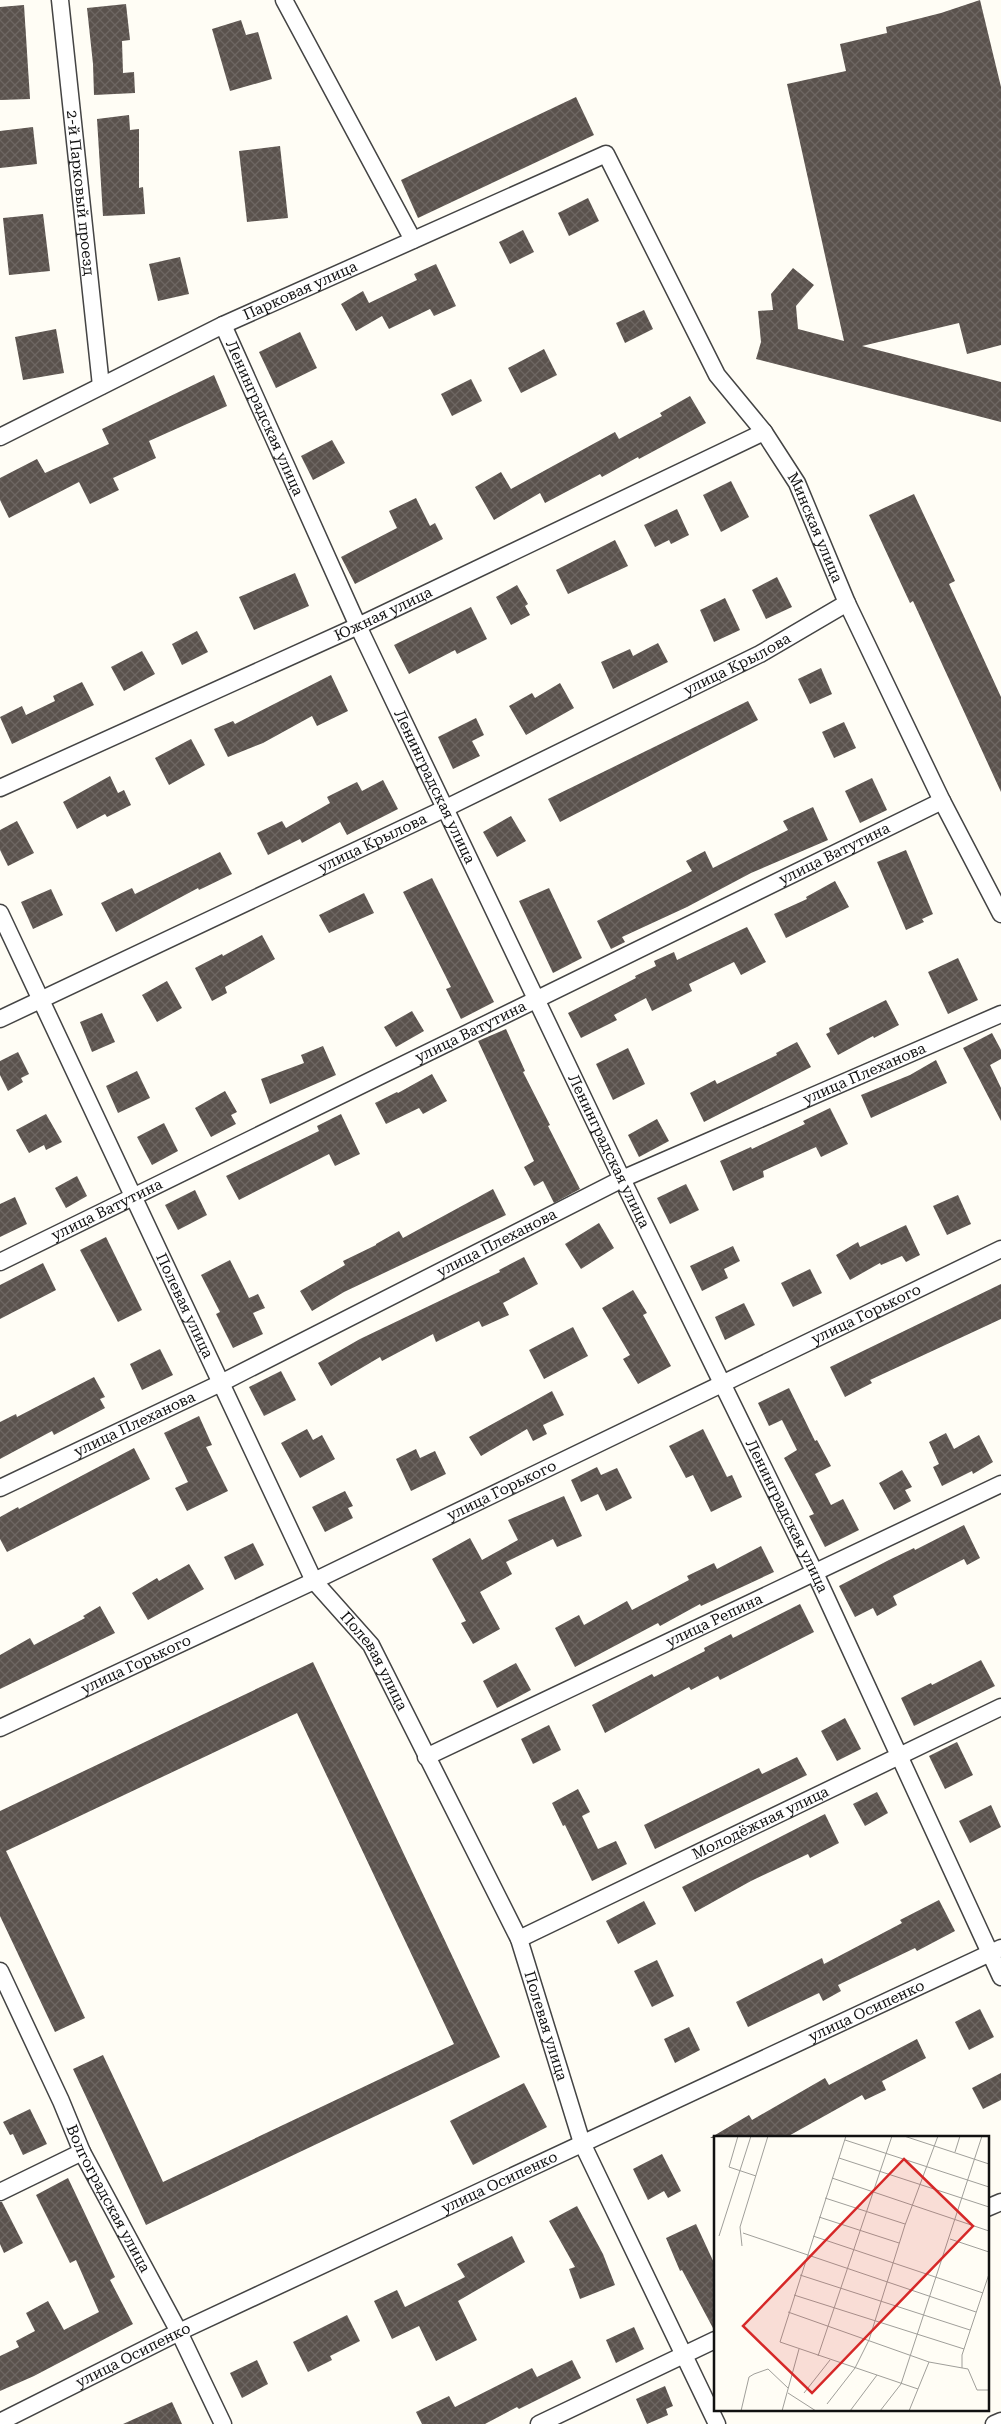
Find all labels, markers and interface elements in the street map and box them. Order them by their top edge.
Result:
street label: 2-й Парковый проезд [63,109,98,277]
street label: Парковая улица [240,257,360,324]
street label: Ленинградская улица [222,338,307,499]
street label: Минская улица [784,469,846,585]
street label: Южная улица [331,583,435,645]
street label: улица Крылова [681,629,794,699]
street label: Ленинградская улица [390,707,479,867]
street label: улица Крылова [315,809,430,876]
street label: улица Ватутина [776,819,893,888]
street label: улица Ватутина [412,997,529,1066]
street label: улица Плеханова [800,1039,929,1108]
street label: Ленинградская улица [564,1071,654,1231]
street label: улица Ватутина [48,1175,165,1244]
street label: улица Плеханова [434,1205,560,1281]
street label: Полевая улица [152,1250,217,1361]
street label: улица Горького [809,1280,924,1348]
street label: улица Плеханова [71,1388,198,1461]
street label: Ленинградская улица [742,1437,832,1596]
street label: улица Горького [444,1456,559,1524]
street label: улица Репина [663,1590,765,1651]
street label: Полевая улица [336,1608,411,1713]
street label: улица Горького [78,1631,194,1698]
street label: Молодёжная улица [689,1782,832,1863]
street label: Полевая улица [520,1969,571,2083]
street label: улица Осипенко [805,1976,927,2046]
street label: Волгоградская улица [63,2122,154,2275]
inset map [714,2136,988,2412]
street label: улица Осипенко [439,2148,560,2217]
street label: улица Осипенко [73,2319,193,2391]

